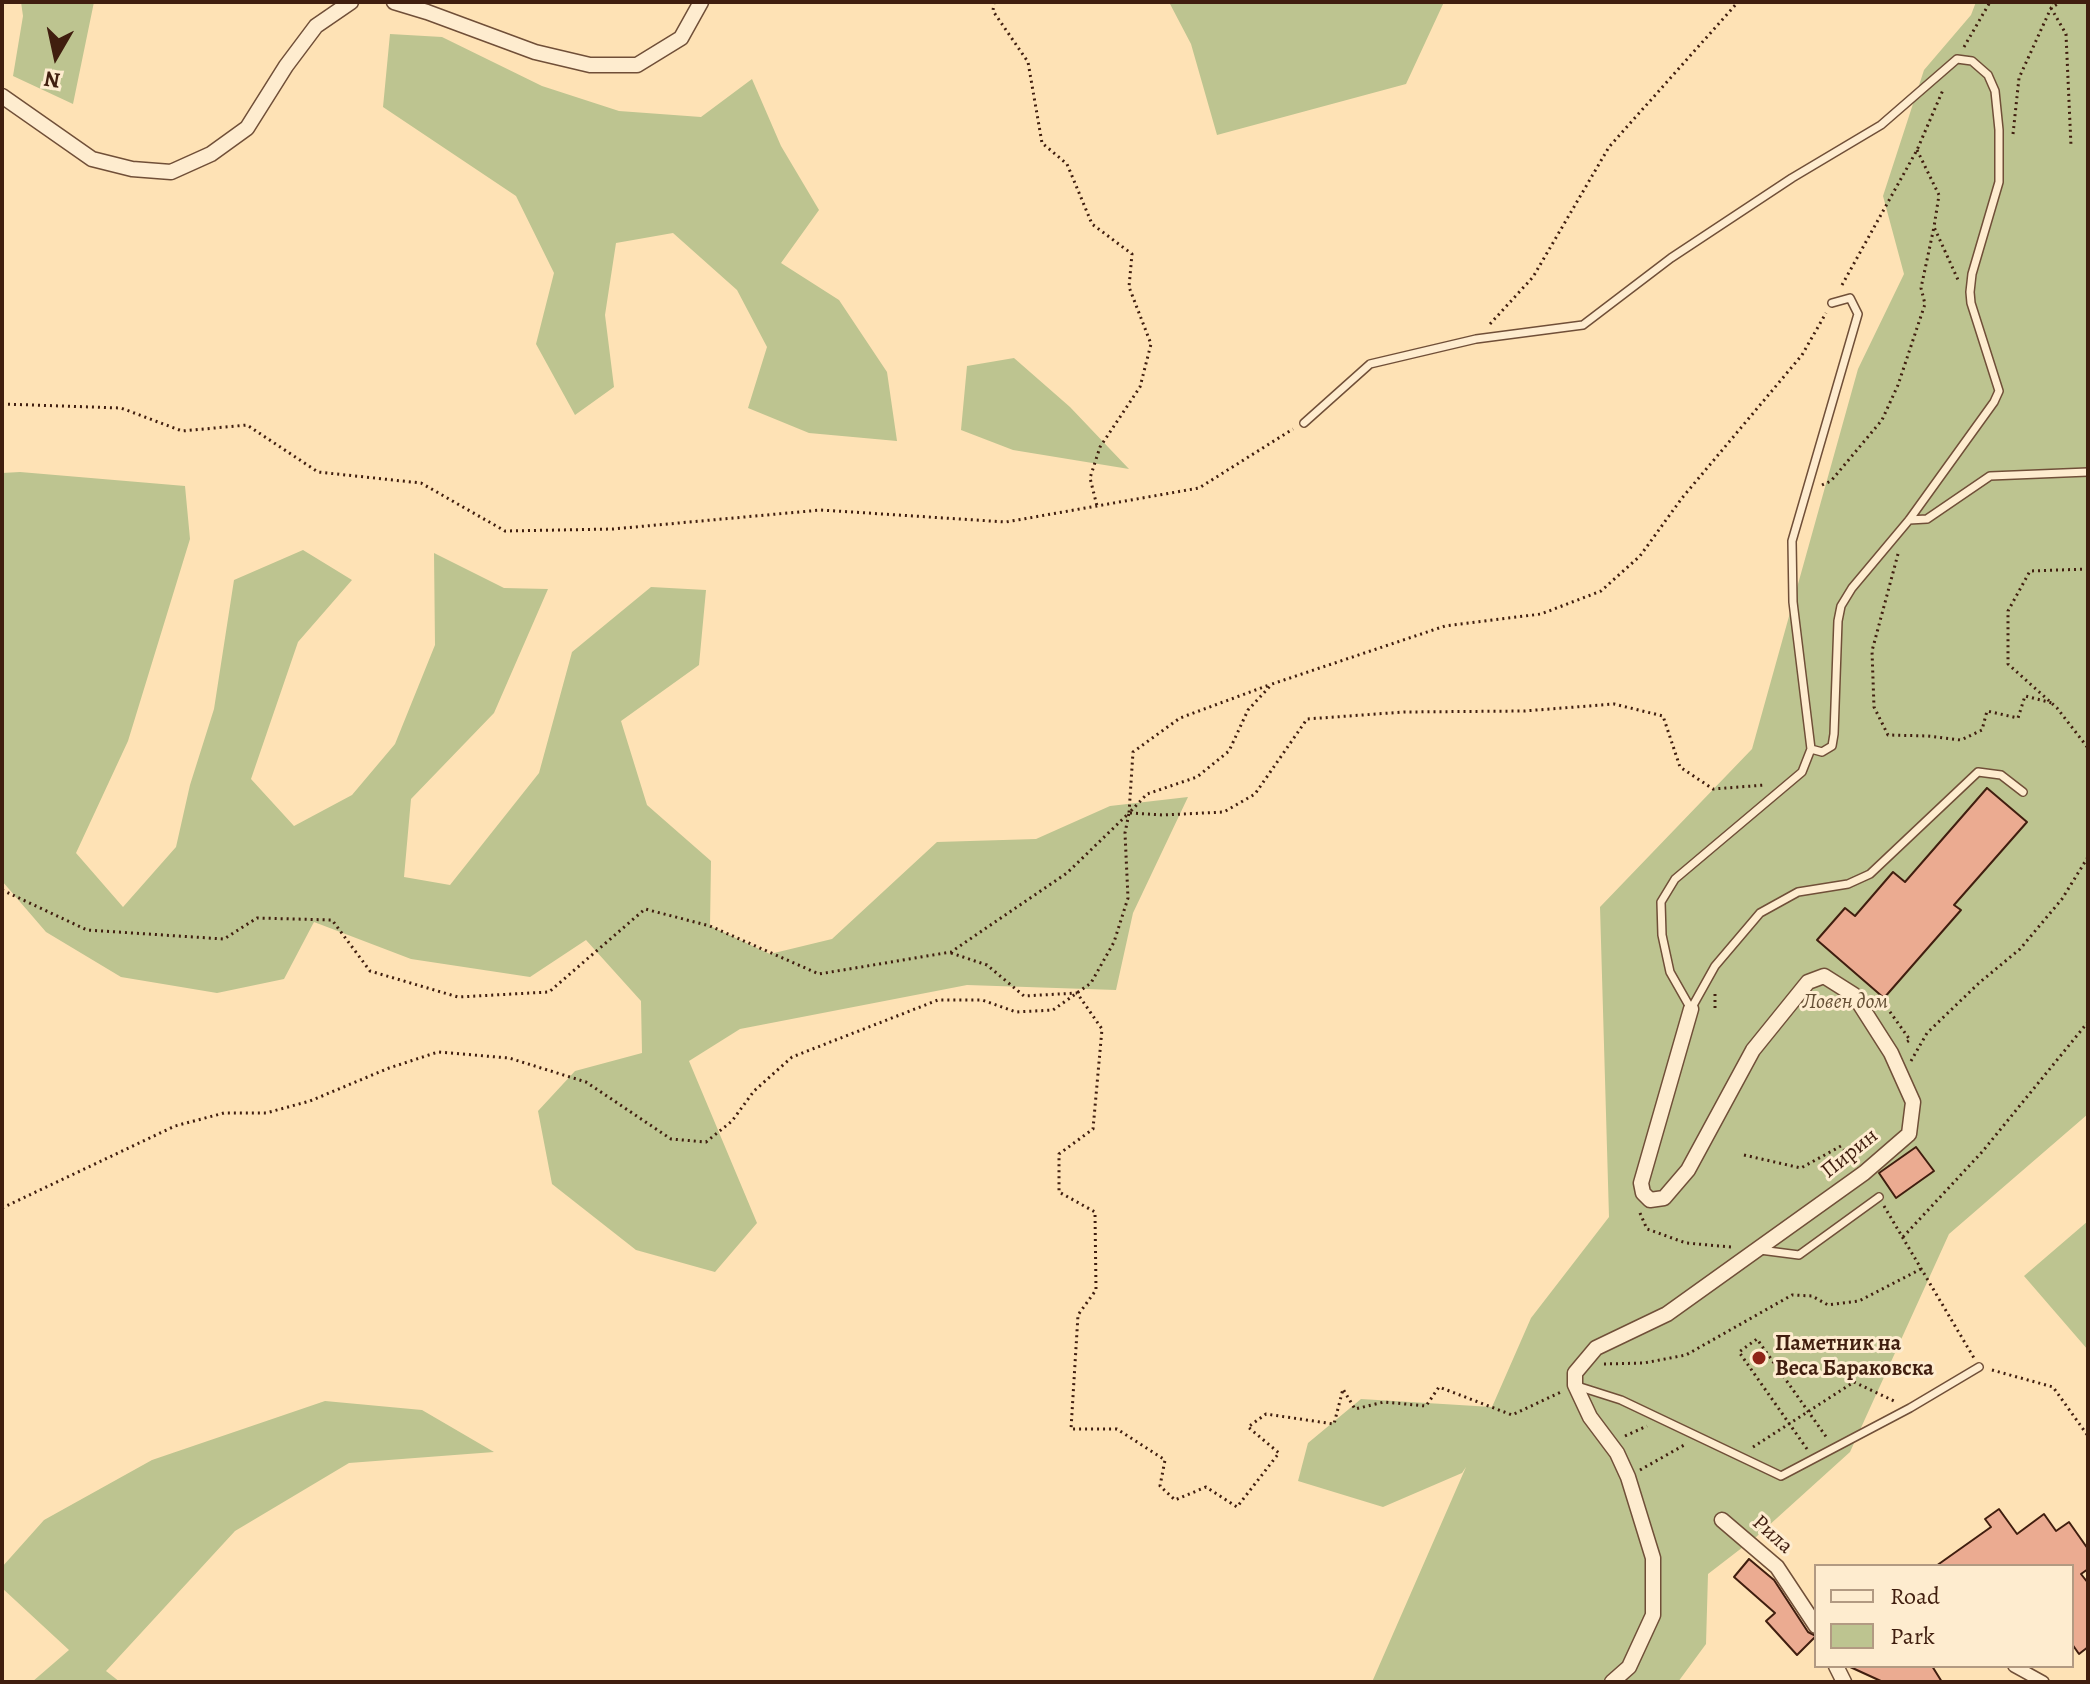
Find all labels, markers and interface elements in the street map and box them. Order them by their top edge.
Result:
north arrow [16,16,96,96]
text: N [42,64,63,96]
park label: Ловен дом [1802,990,1888,1016]
street label: Пирин [1816,1123,1884,1185]
place label: Паметник на Веса Бараковска [1775,1332,1934,1384]
marker: Паметник на Веса Бараковска [1750,1349,1768,1367]
street label: Рила [1746,1510,1798,1560]
legend [1814,1564,2074,1668]
text: Road [1890,1580,1940,1612]
text: Park [1890,1620,1935,1652]

